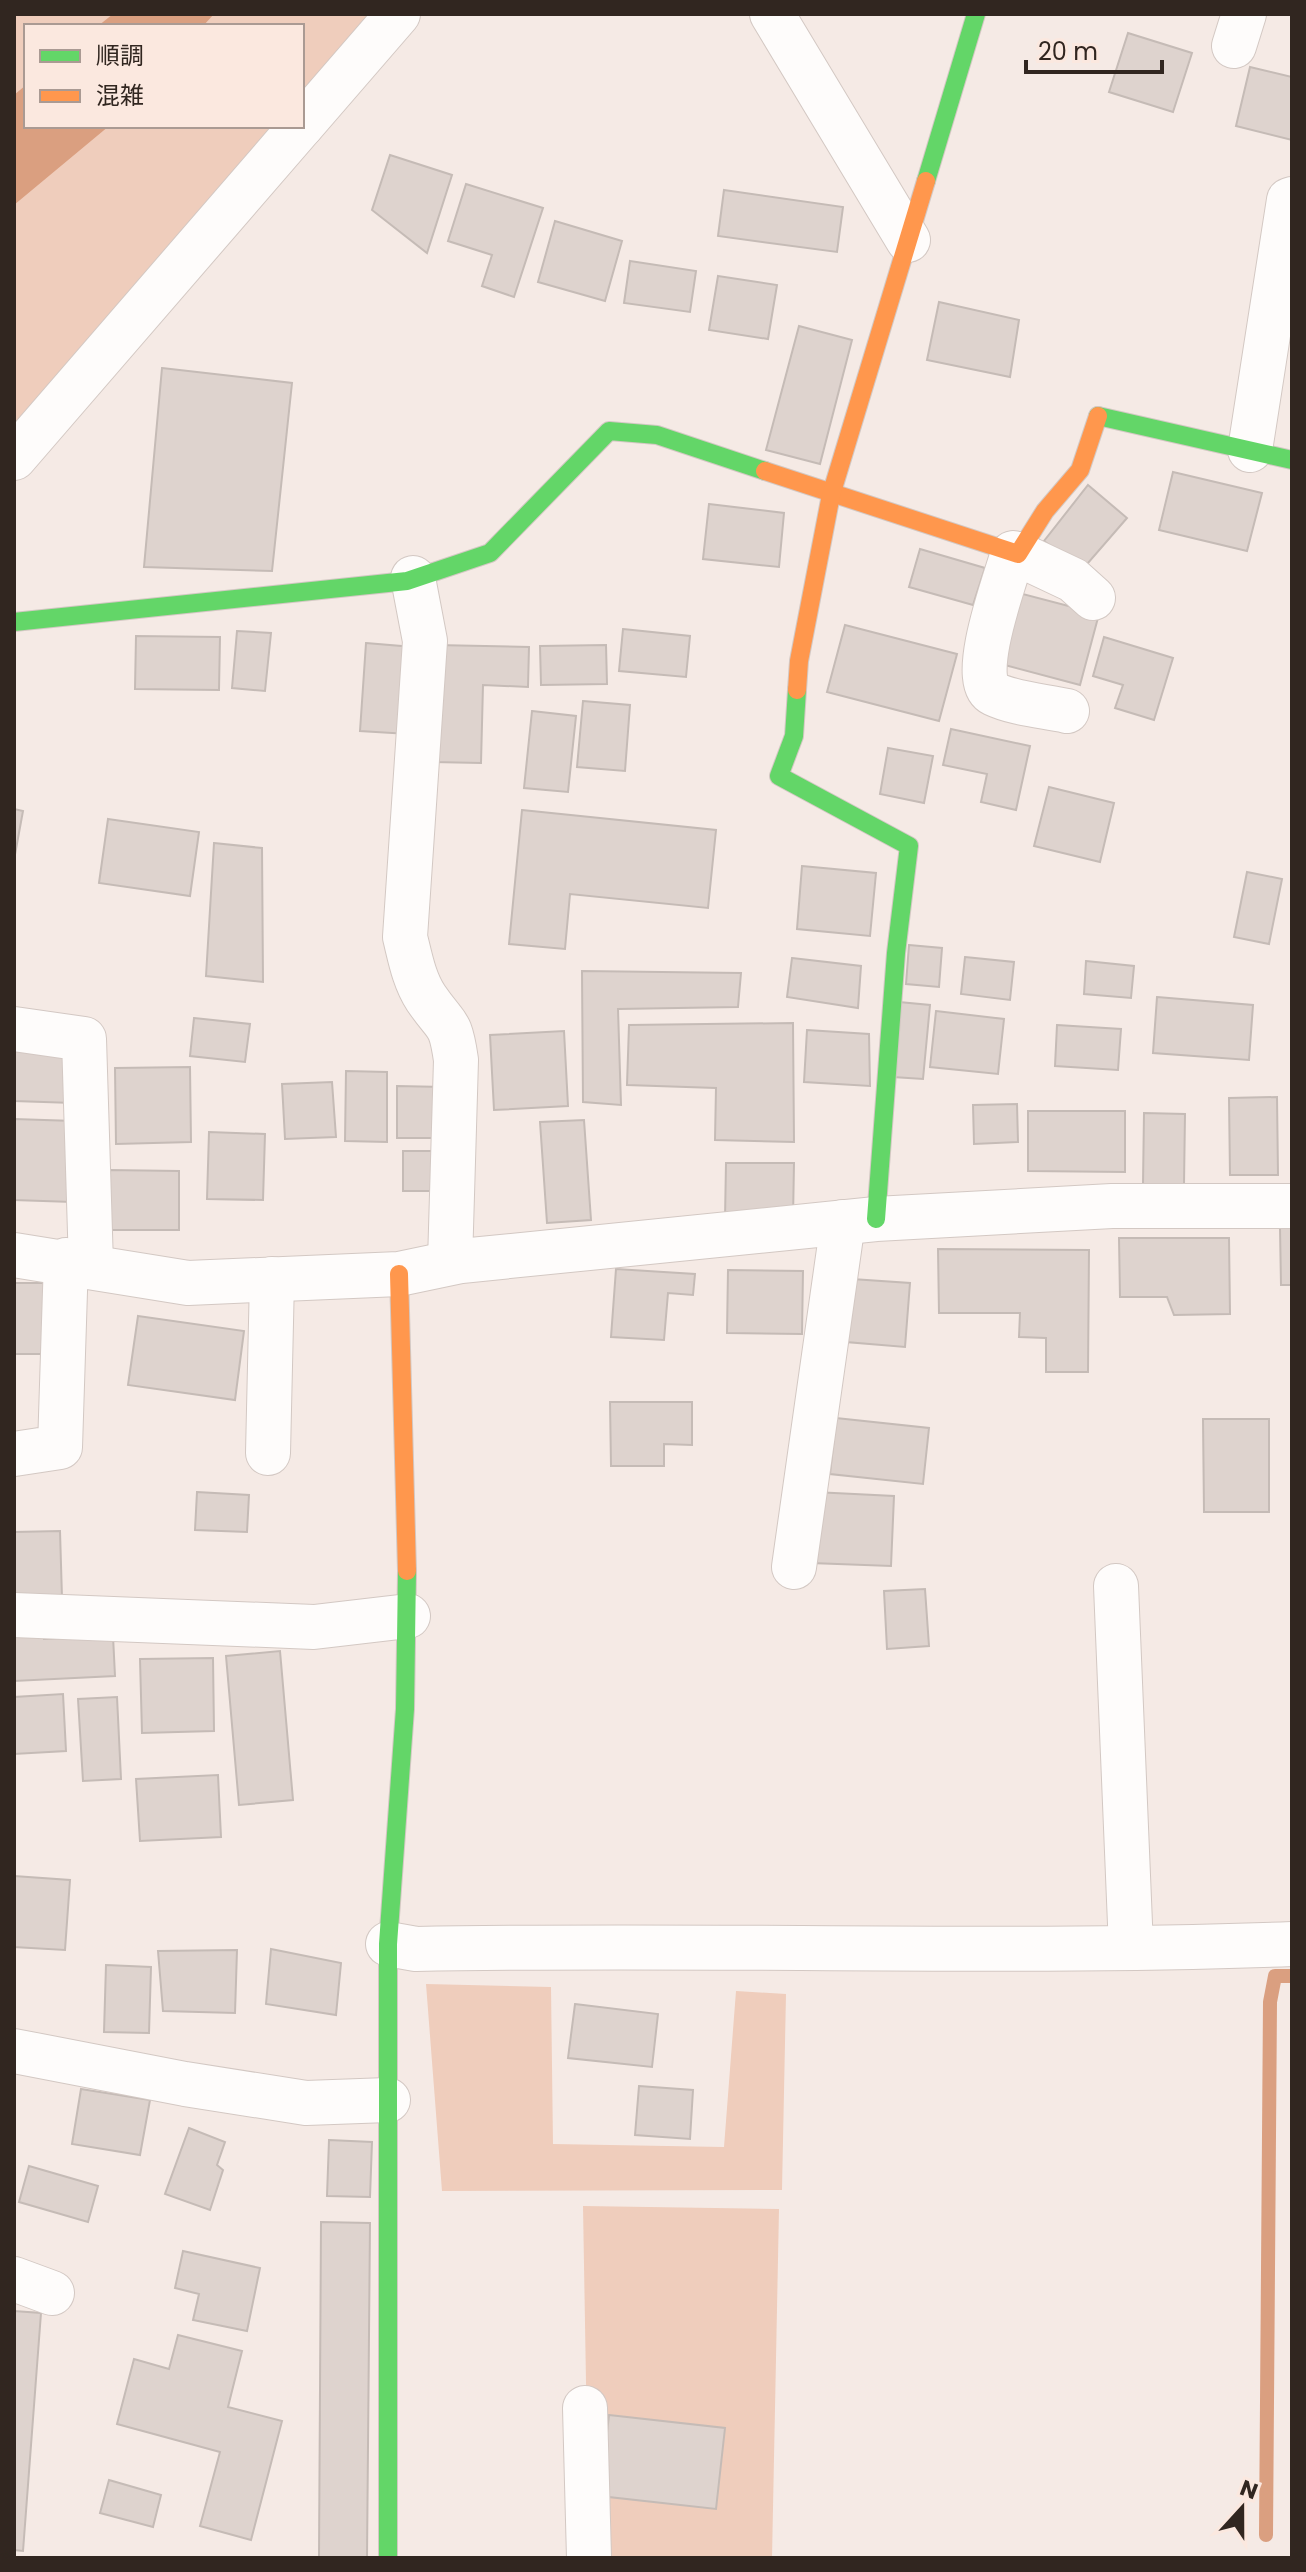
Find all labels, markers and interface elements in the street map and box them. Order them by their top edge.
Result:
legend [24,24,304,128]
scale bar [1026,24,1162,74]
text: 20 m [1038,35,1098,68]
text: 順調 [96,39,144,72]
text: 混雑 [96,79,144,112]
north arrow [1202,2468,1282,2548]
text: N [1236,2472,1262,2507]

